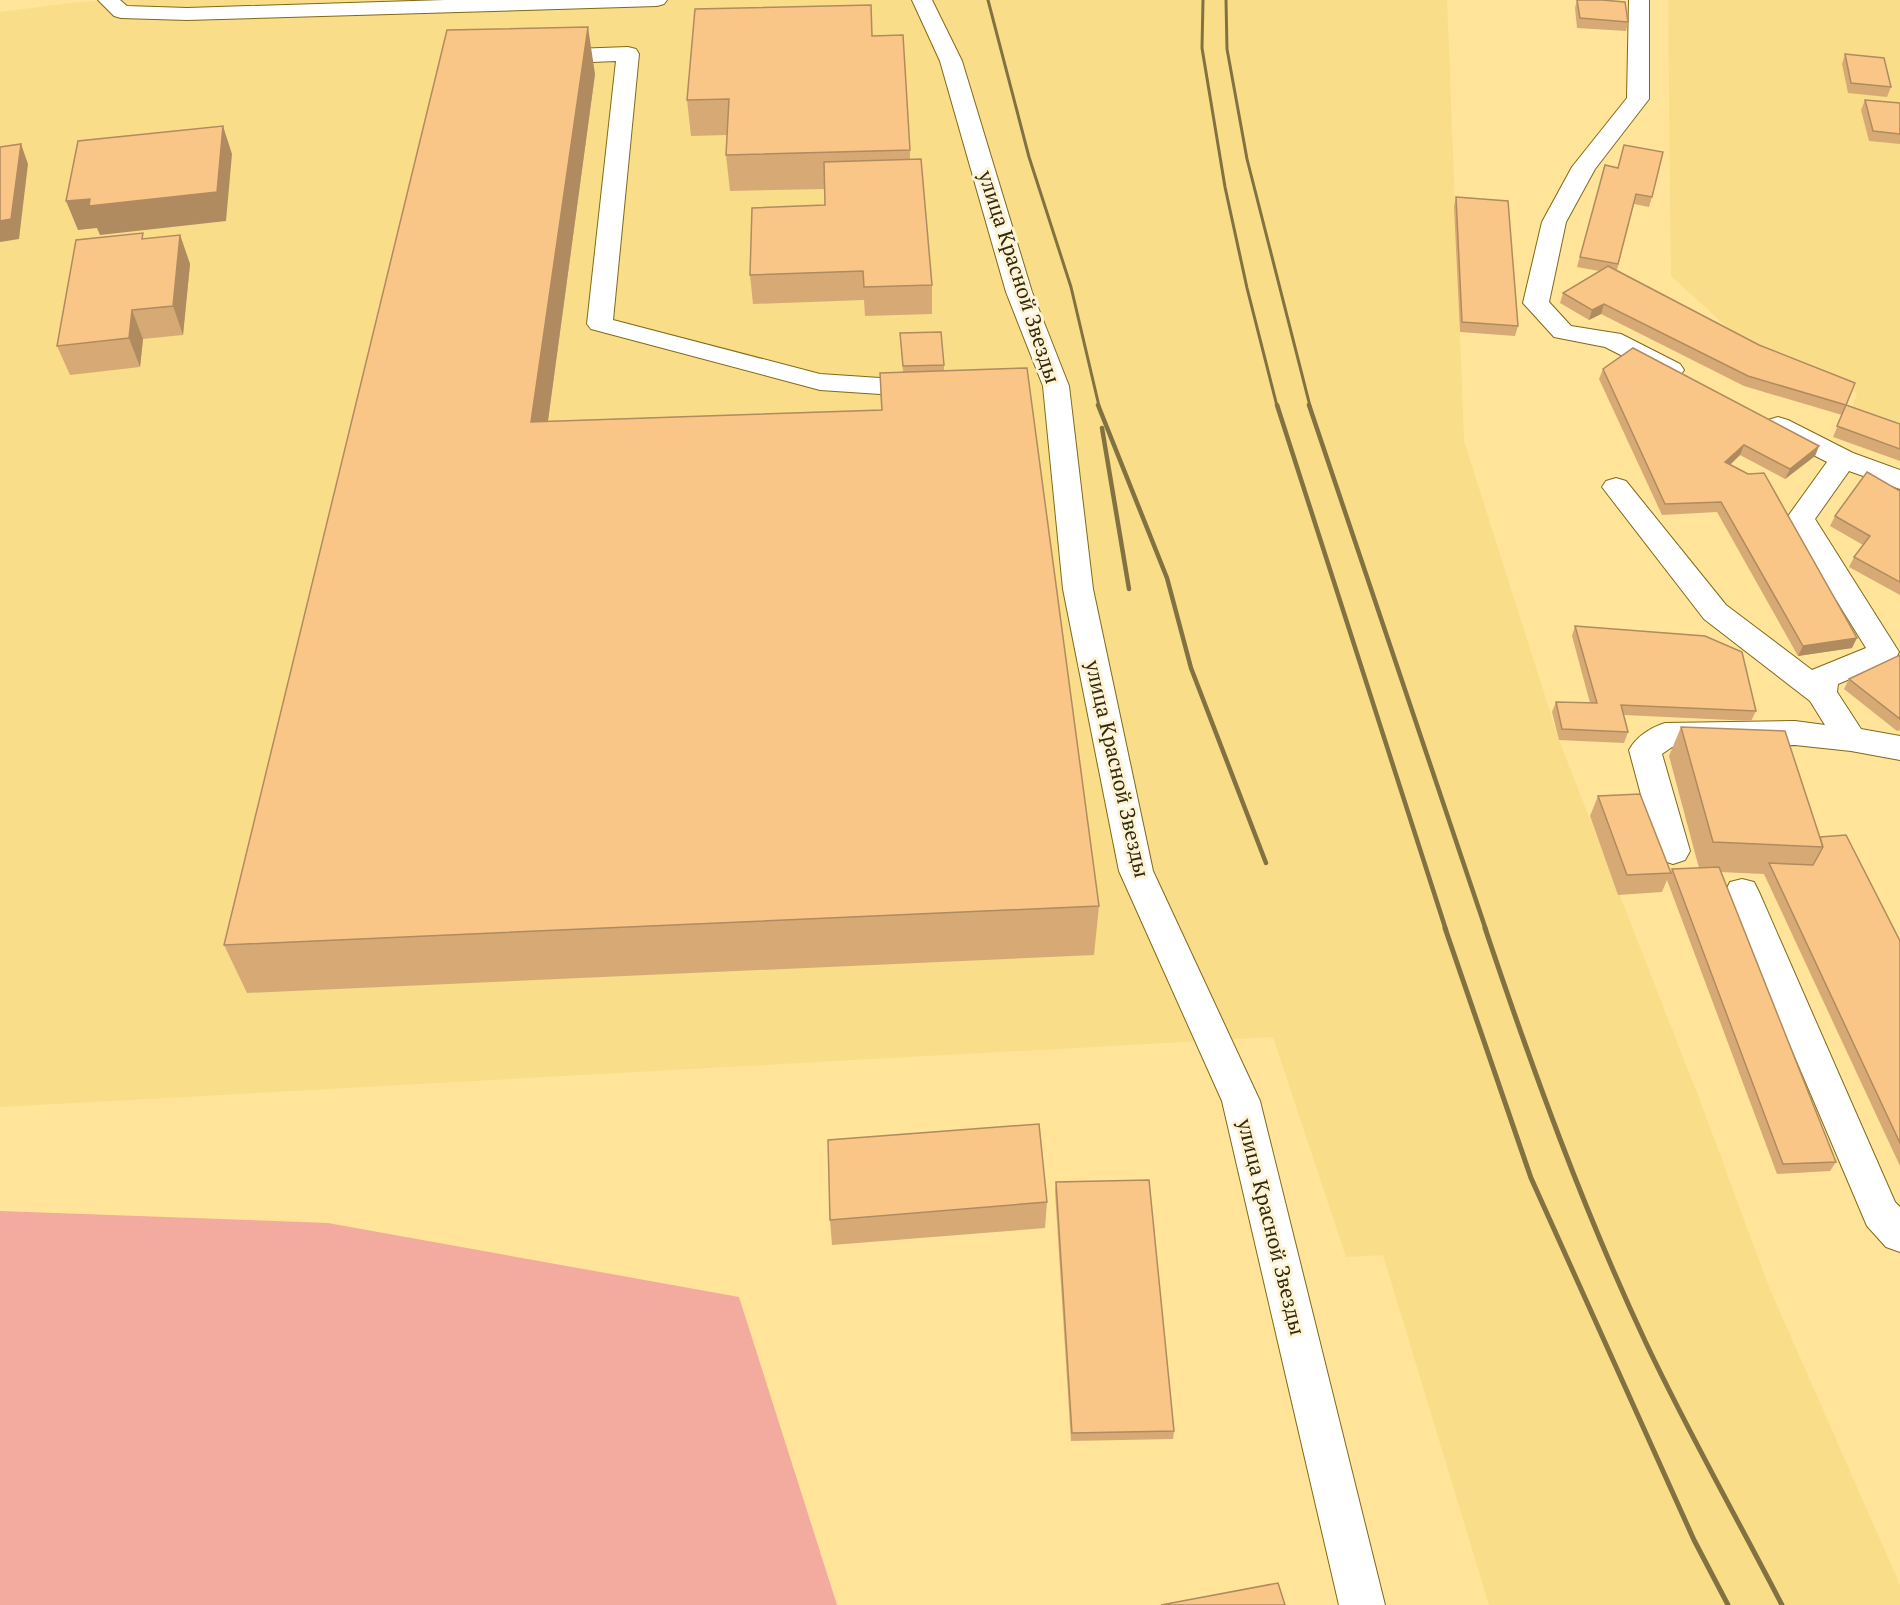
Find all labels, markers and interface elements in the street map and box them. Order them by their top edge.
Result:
street label: улица Красной Звезды [972,166,1068,387]
street label: улица Красной Звезды [1079,656,1157,880]
street label: улица Красной Звезды [1231,1115,1312,1338]

